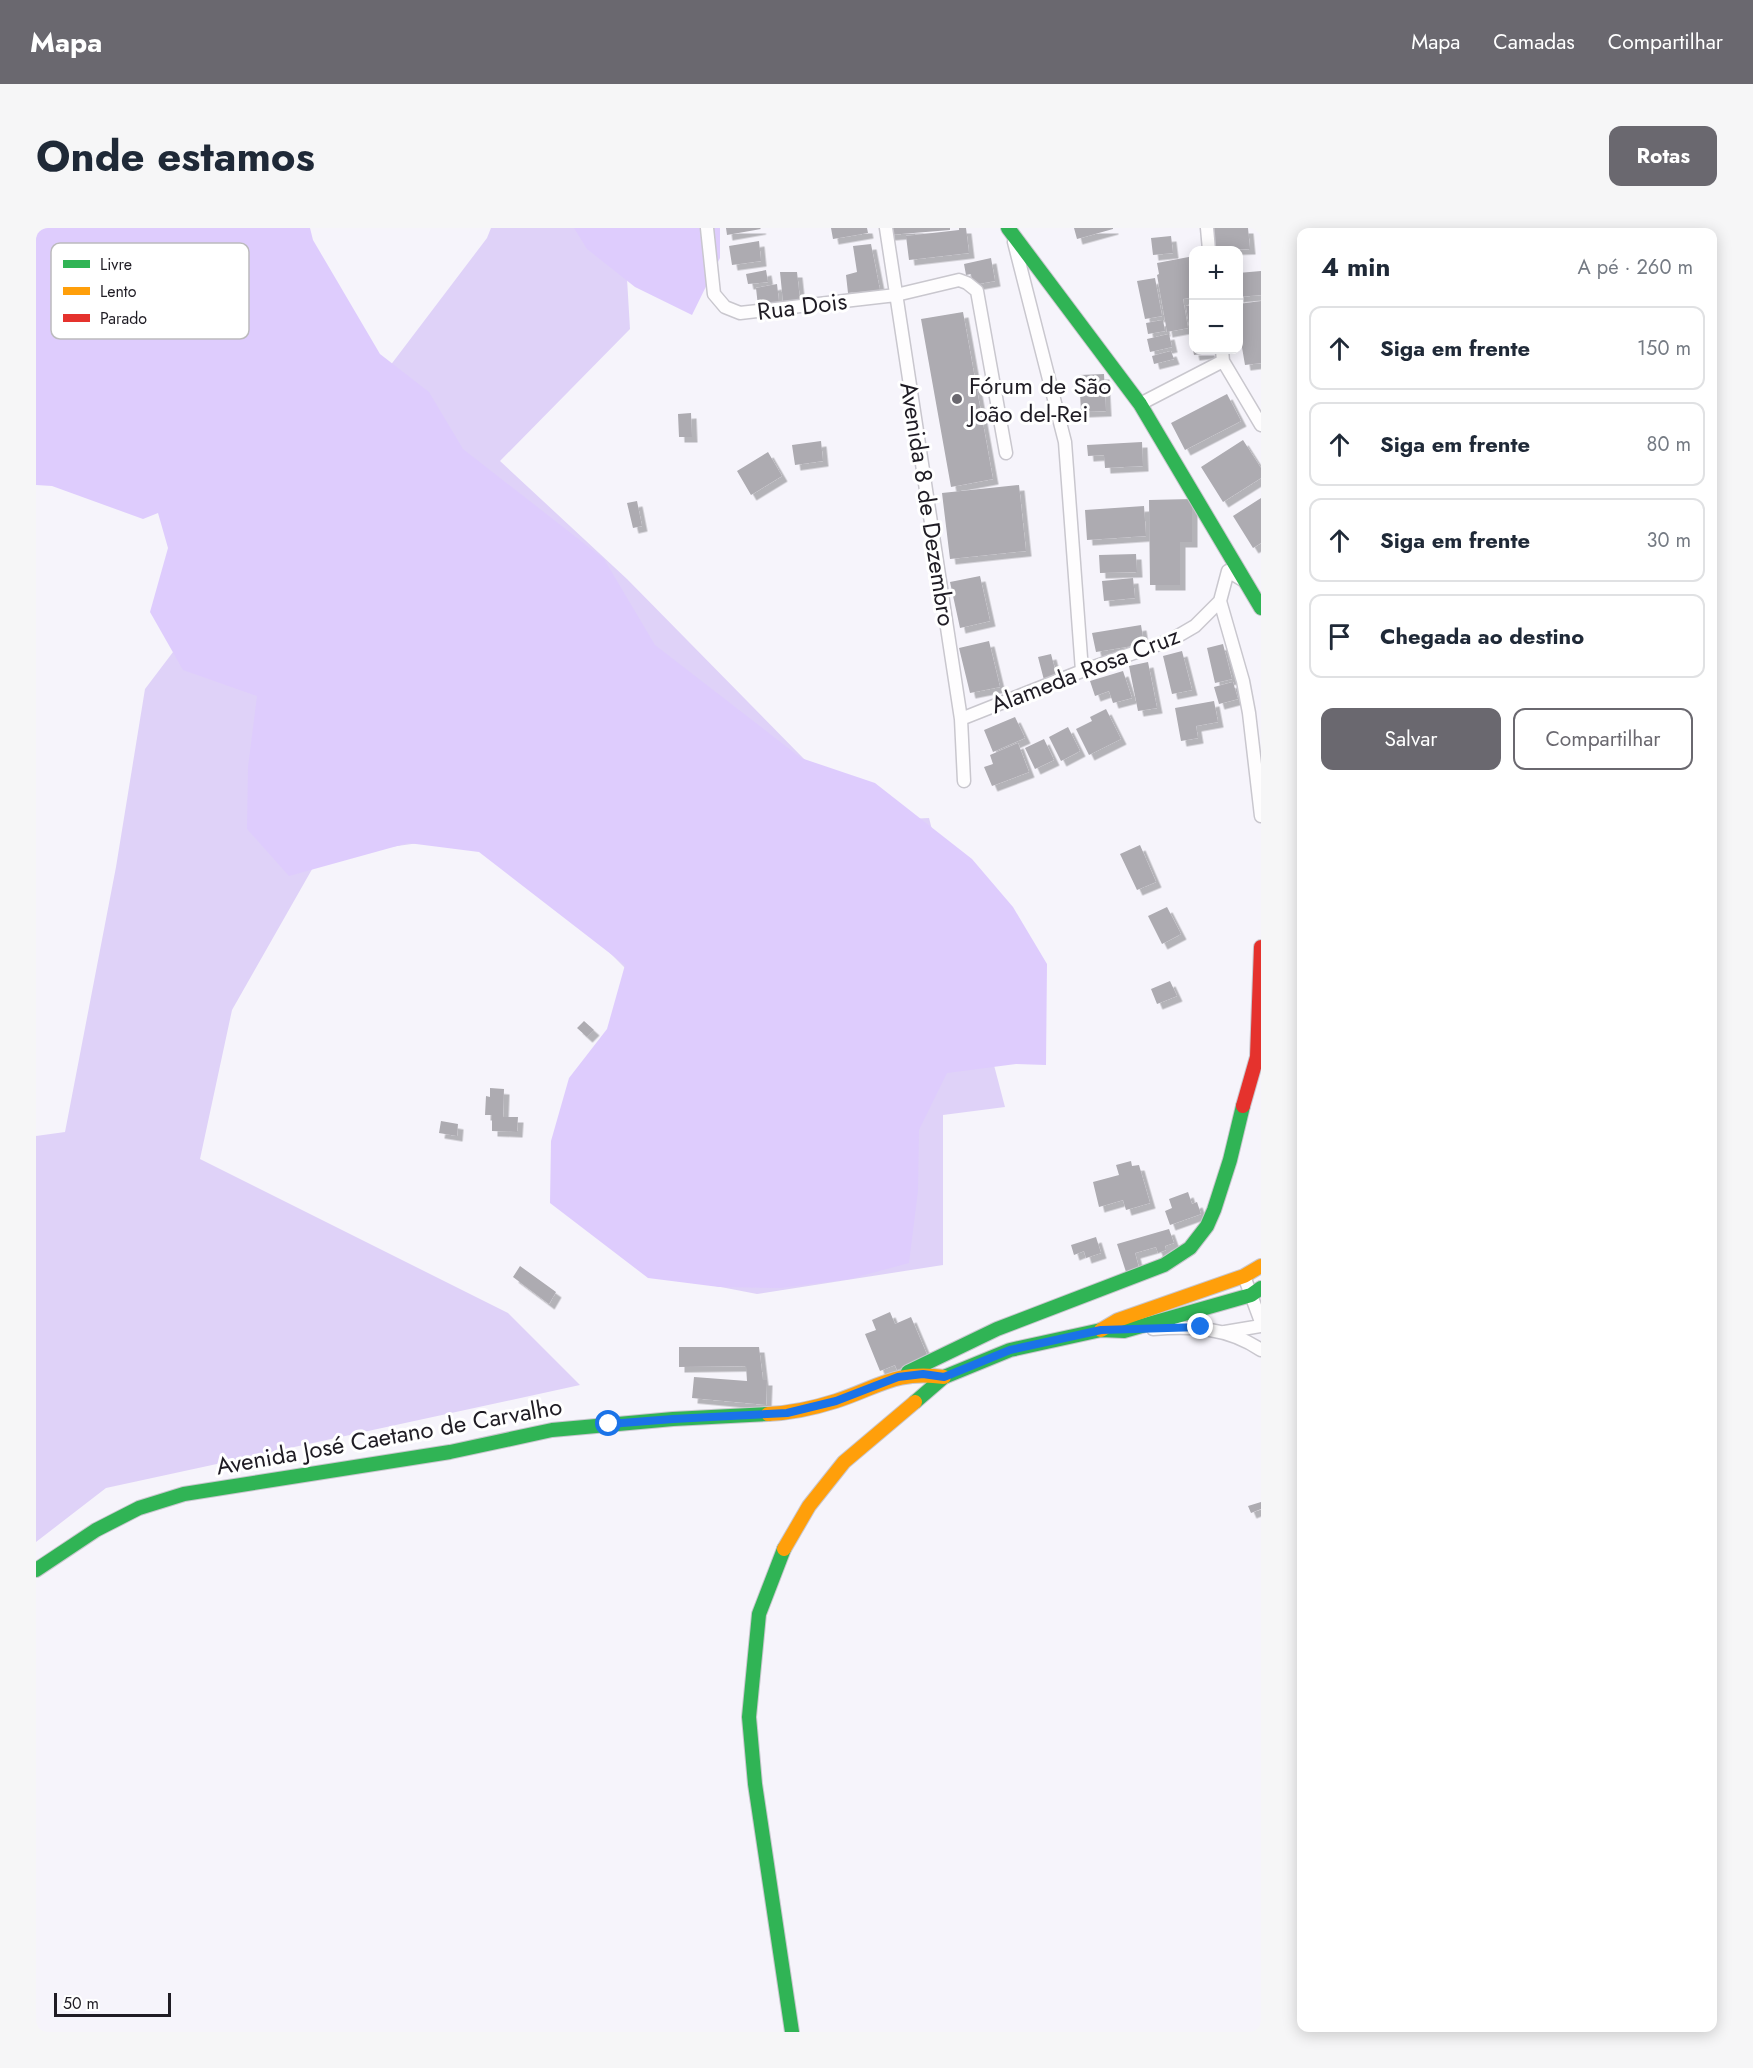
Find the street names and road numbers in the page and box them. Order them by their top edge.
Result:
street label: Rua Dois [755,283,849,329]
street label: Avenida 8 de Dezembro [891,379,965,629]
street label: Alameda Rosa Cruz [986,618,1184,722]
street label: Avenida José Caetano de Carvalho [213,1388,565,1484]

